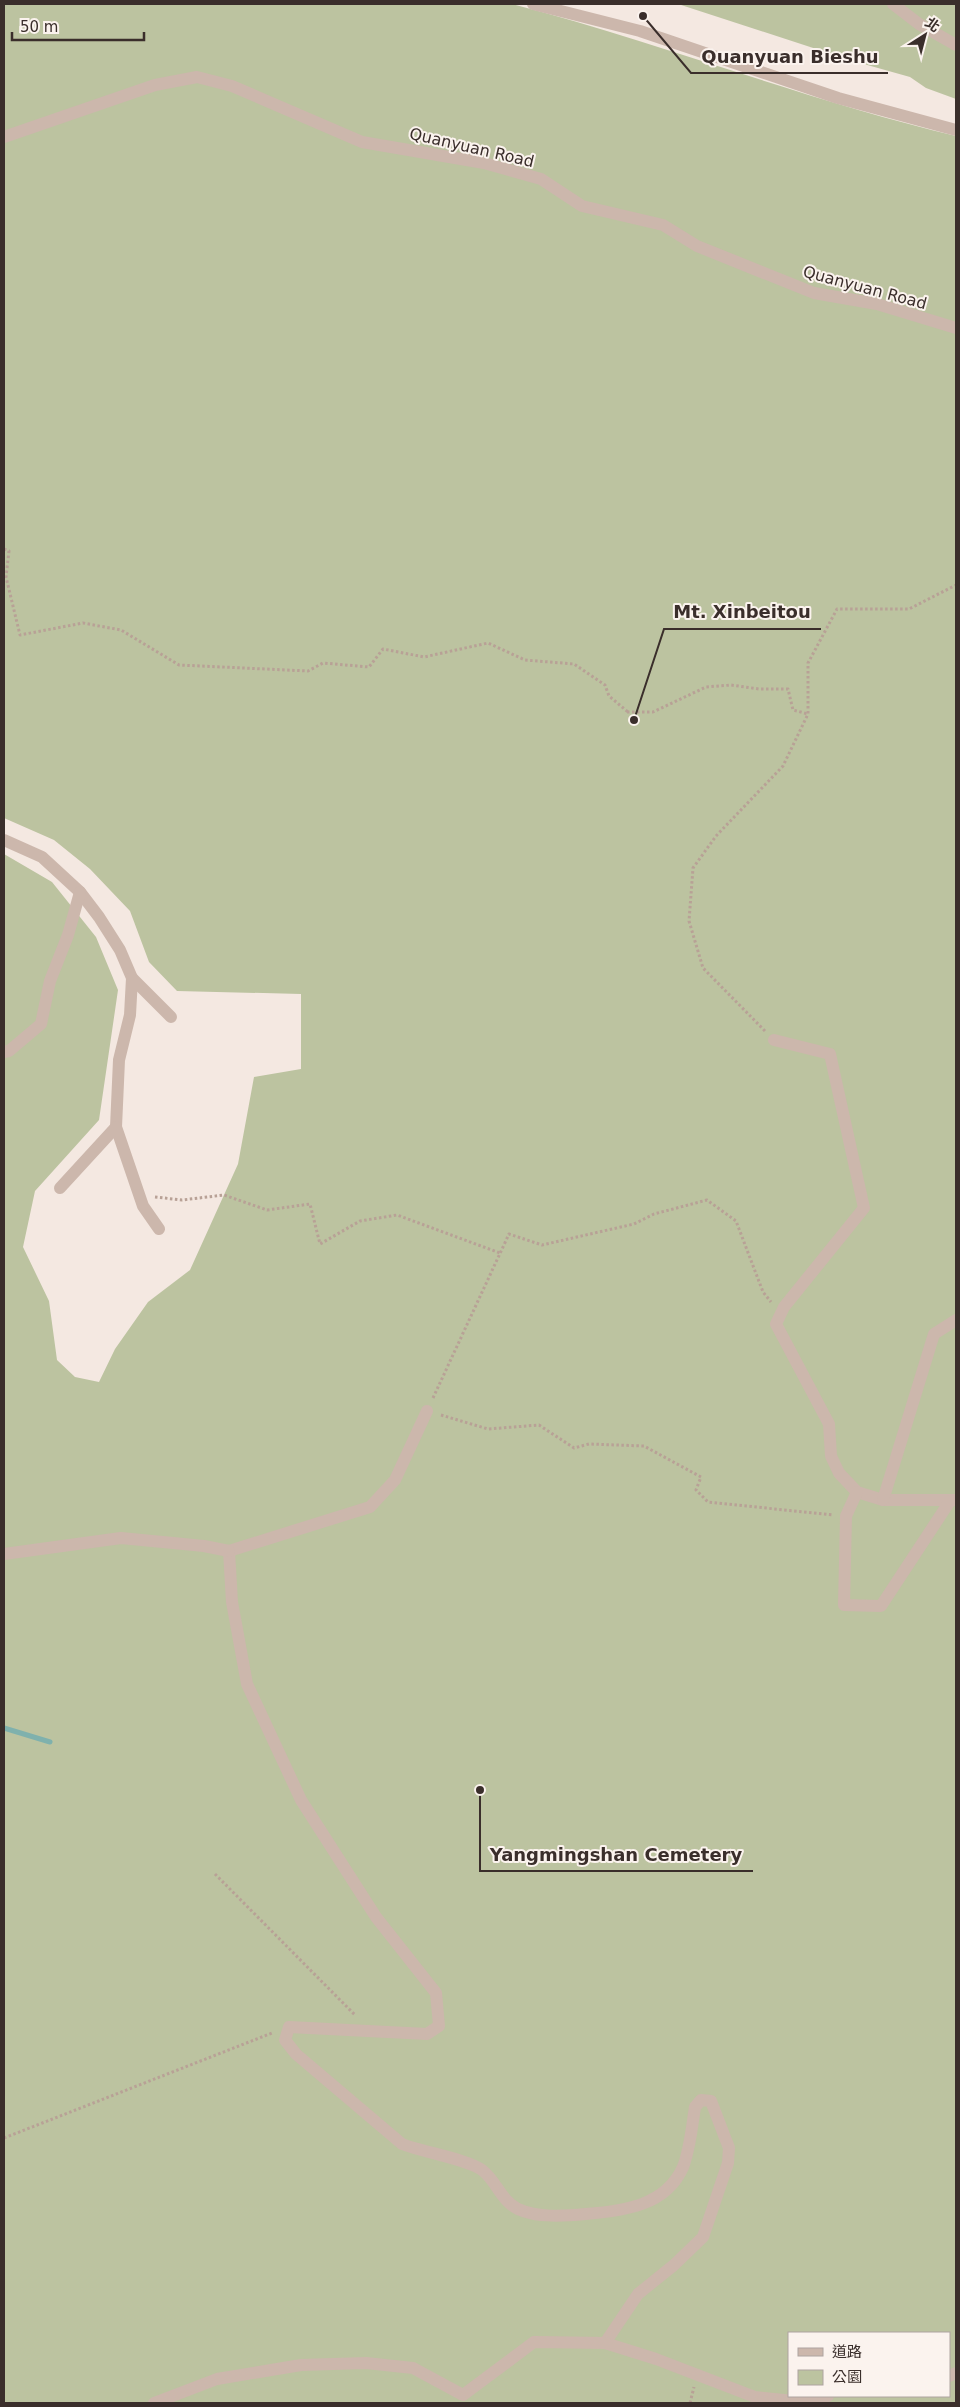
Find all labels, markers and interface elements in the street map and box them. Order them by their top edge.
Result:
scale bar [12,10,145,42]
north arrow [900,10,950,60]
text: 北 [922,14,943,35]
text: 50 m [20,18,58,36]
callout: Quanyuan Bieshu [691,40,888,73]
text: Quanyuan Bieshu [701,46,879,67]
street label: Quanyuan Road [408,124,536,171]
street label: Quanyuan Road [801,262,929,313]
callout: Mt. Xinbeitou [664,596,821,629]
text: Mt. Xinbeitou [673,601,811,622]
callout: Yangmingshan Cemetery [480,1838,753,1871]
text: Yangmingshan Cemetery [489,1844,742,1865]
legend [788,2332,950,2397]
text: 道路 [832,2343,862,2361]
text: 公園 [832,2368,862,2386]

